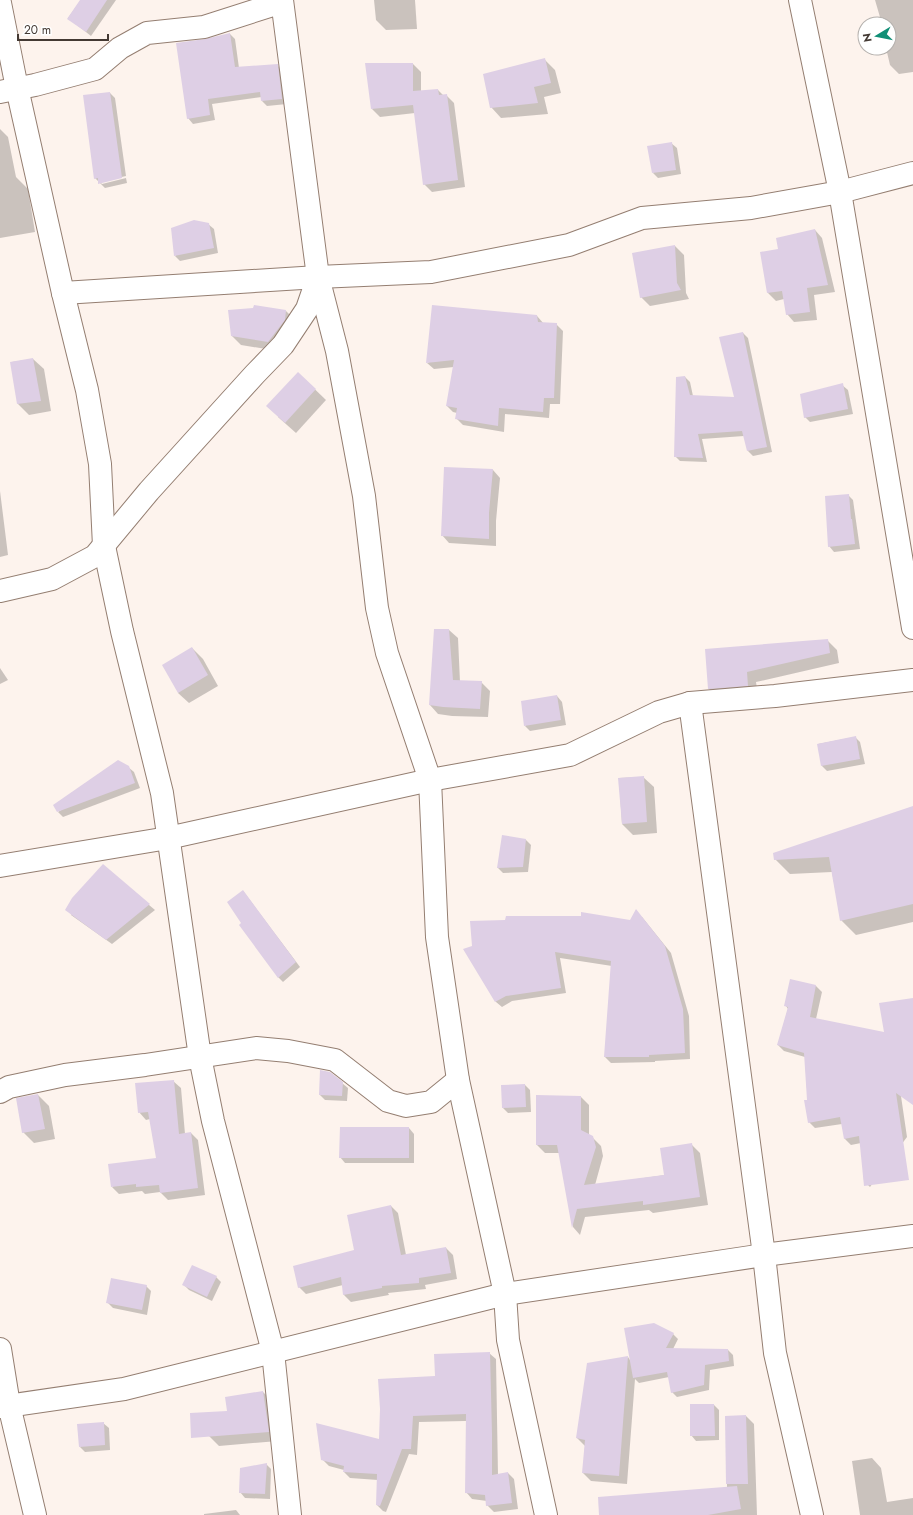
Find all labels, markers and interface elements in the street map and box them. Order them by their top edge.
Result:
scale bar [18,16,108,42]
north arrow [857,16,897,56]
text: 20 m [24,21,51,39]
text: N [859,32,876,43]

